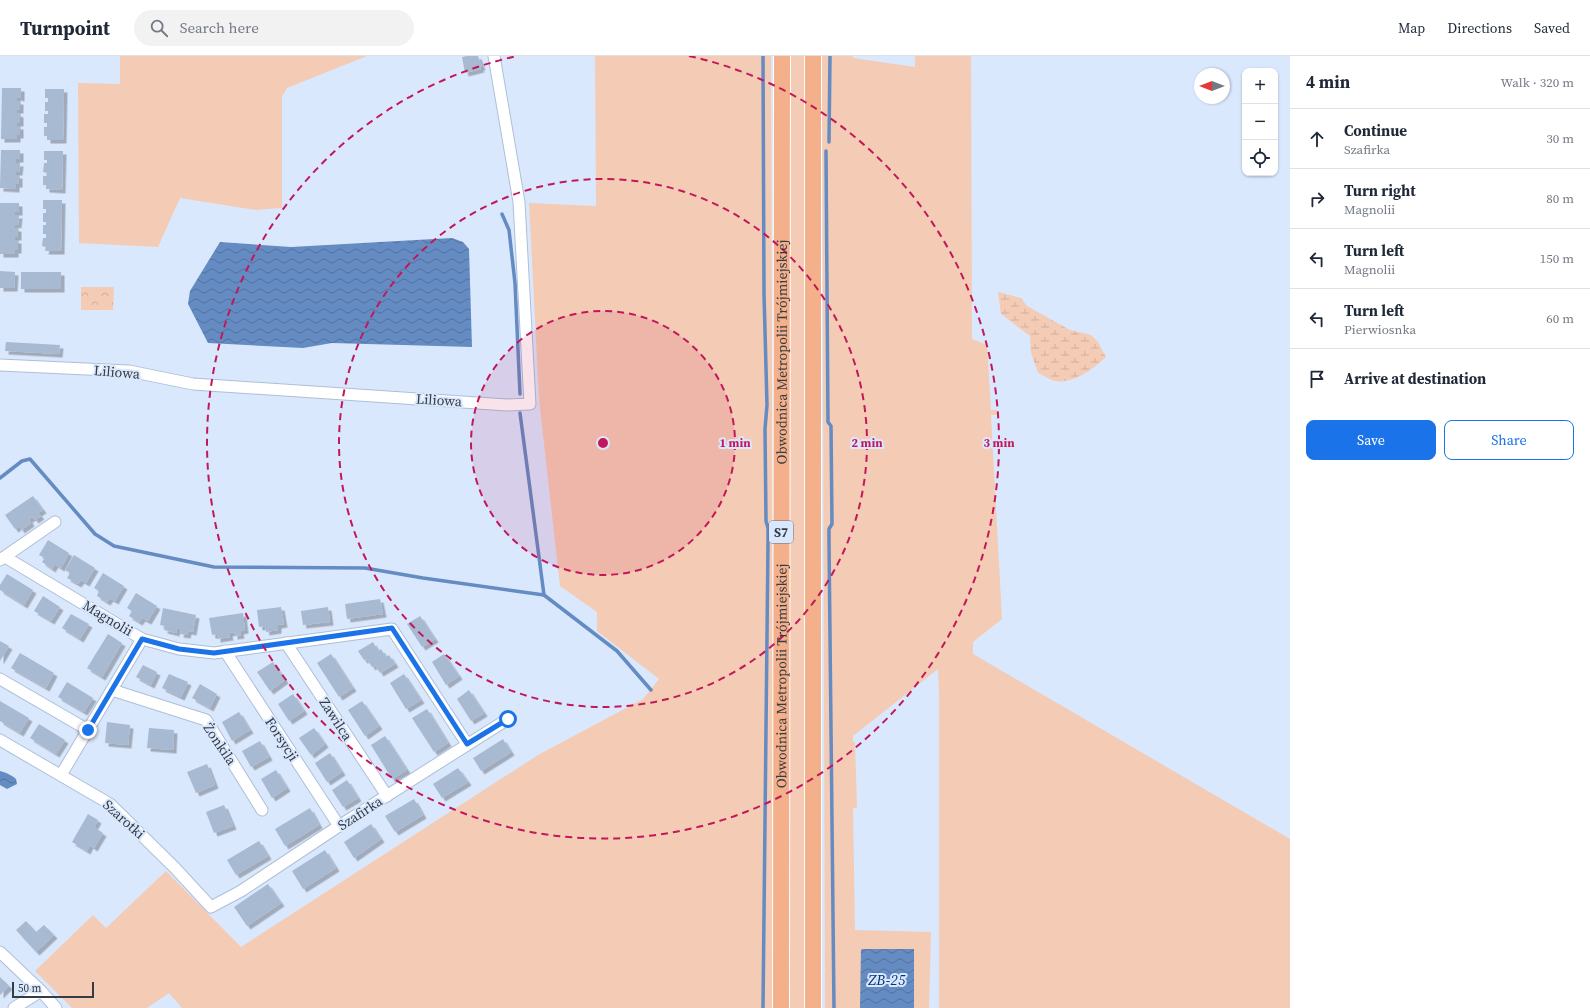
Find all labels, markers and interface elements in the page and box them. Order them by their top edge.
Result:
search box [134,10,414,46]
text: Turnpoint [20,15,110,41]
icon: search [148,17,170,39]
text: Search here [180,17,259,38]
text: Map [1398,18,1425,38]
text: Directions [1447,18,1512,38]
text: Saved [1534,18,1570,38]
north arrow [1194,68,1230,104]
map controls [1242,68,1278,176]
button: + [1242,68,1278,104]
text: 4 min [1306,70,1350,94]
text: Walk · 320 m [1501,74,1574,91]
button: − [1242,104,1278,140]
text: Continue [1344,120,1407,141]
icon: ahead [1306,128,1328,150]
text: 30 m [1546,130,1574,147]
button: locate [1242,140,1278,176]
text: Szafirka [1344,141,1390,158]
text: Turn right [1344,180,1416,201]
icon: right [1306,188,1328,210]
text: 80 m [1546,190,1574,207]
text: Magnolii [1344,201,1395,218]
street label: Obwodnica Metropolii Trójmiejskiej [772,240,792,464]
text: Turn left [1344,240,1404,261]
icon: left [1306,248,1328,270]
text: 150 m [1540,250,1574,267]
text: Magnolii [1344,261,1395,278]
text: Turn left [1344,300,1404,321]
icon: left [1306,308,1328,330]
text: 60 m [1546,310,1574,327]
text: Pierwiosnka [1344,321,1416,338]
street label: Liliowa [93,360,142,384]
icon: arrive [1306,368,1328,390]
text: Arrive at destination [1344,368,1486,389]
street label: Liliowa [415,388,464,412]
button: Save [1306,420,1436,460]
button: Share [1444,420,1574,460]
text: 1 min [719,435,751,451]
text: 2 min [851,435,883,451]
text: 3 min [983,435,1015,451]
centre of rings [596,436,610,450]
road number: S7 [769,521,793,543]
street label: Obwodnica Metropolii Trójmiejskiej [771,564,791,788]
street label: Magnolii [79,595,137,641]
street label: Zawilca [315,694,358,745]
route start [499,710,517,728]
street label: Forsycji [260,713,304,765]
street label: Żonkila [199,719,242,770]
route end [79,721,97,739]
street label: Szafirka [334,791,387,835]
street label: Szarotki [99,795,149,843]
water label: ZB-25 [867,969,906,990]
scale bar [12,980,94,999]
text: 50 m [18,981,41,996]

